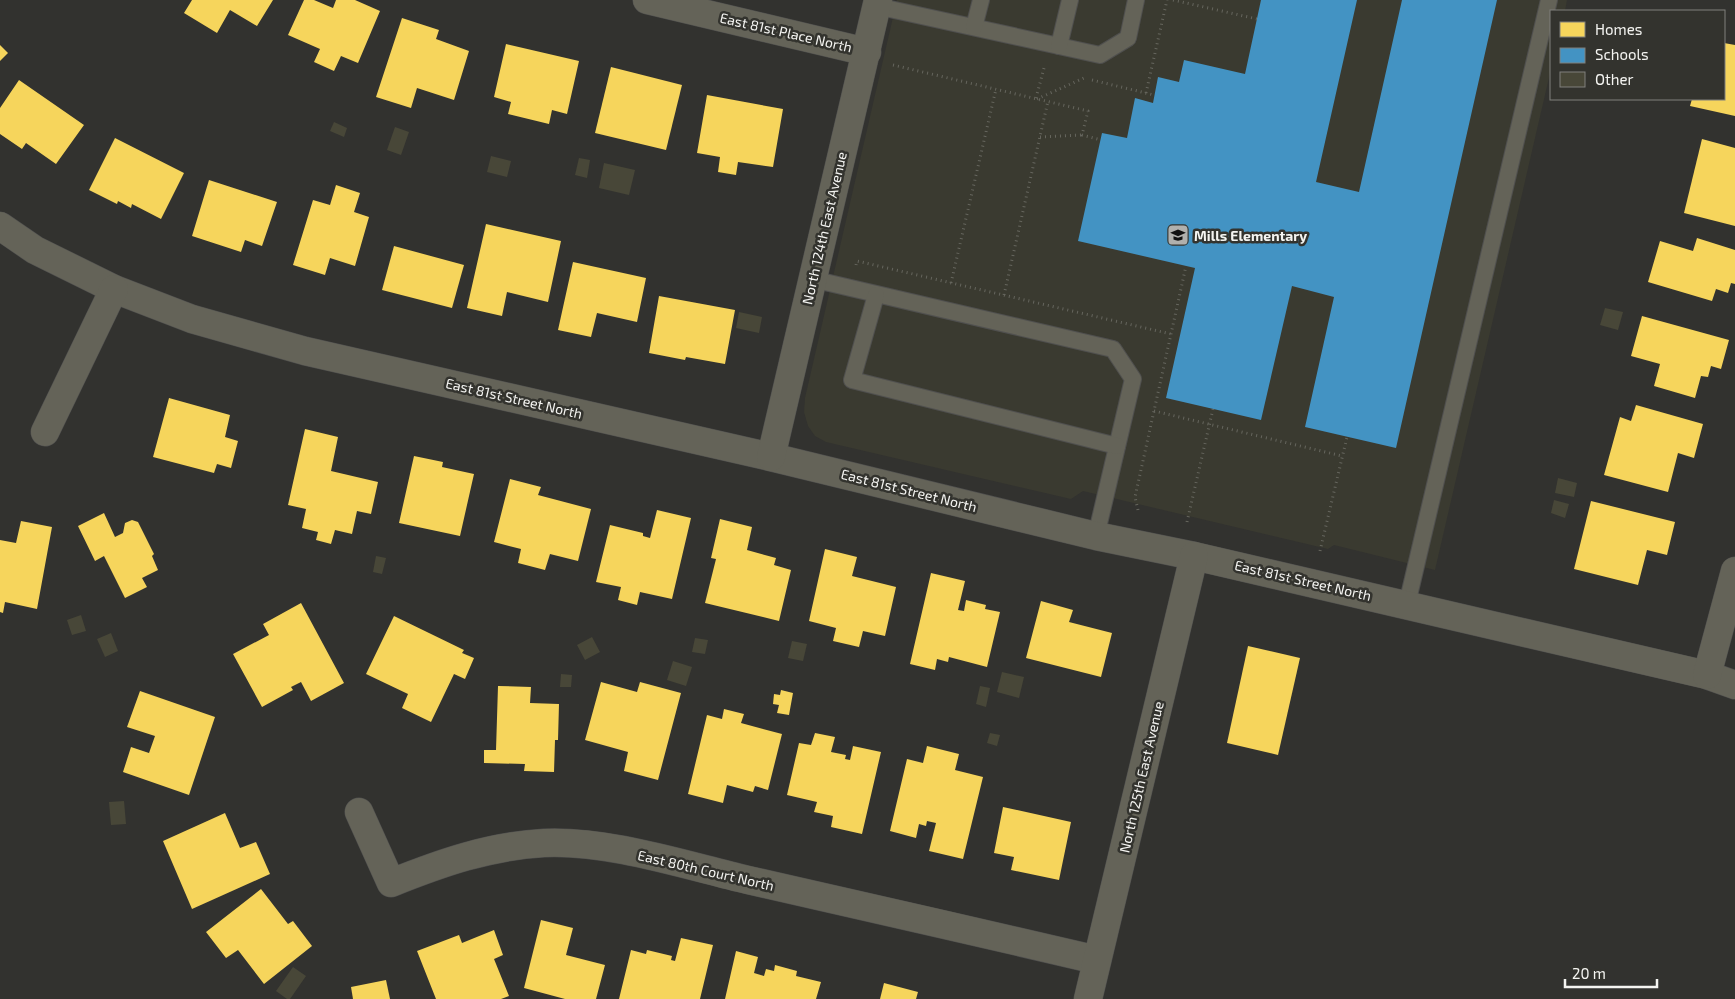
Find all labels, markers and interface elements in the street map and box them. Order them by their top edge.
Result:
street label: East 81st Place North [718,9,854,55]
legend [1550,10,1725,100]
text: Homes [1595,20,1642,38]
text: Schools [1595,45,1649,63]
text: Other [1595,70,1634,88]
street label: North 124th East Avenue [798,150,850,306]
school or university icon: Mills Elementary [1166,223,1190,247]
place label: Mills Elementary [1194,227,1307,244]
street label: East 81st Street North [444,374,584,422]
street label: East 81st Street North [839,465,979,515]
street label: East 81st Street North [1233,556,1373,604]
street label: North 125th East Avenue [1115,699,1167,855]
street label: East 80th Court North [636,846,776,894]
scale bar [1565,956,1658,988]
text: 20 m [1572,964,1606,982]

